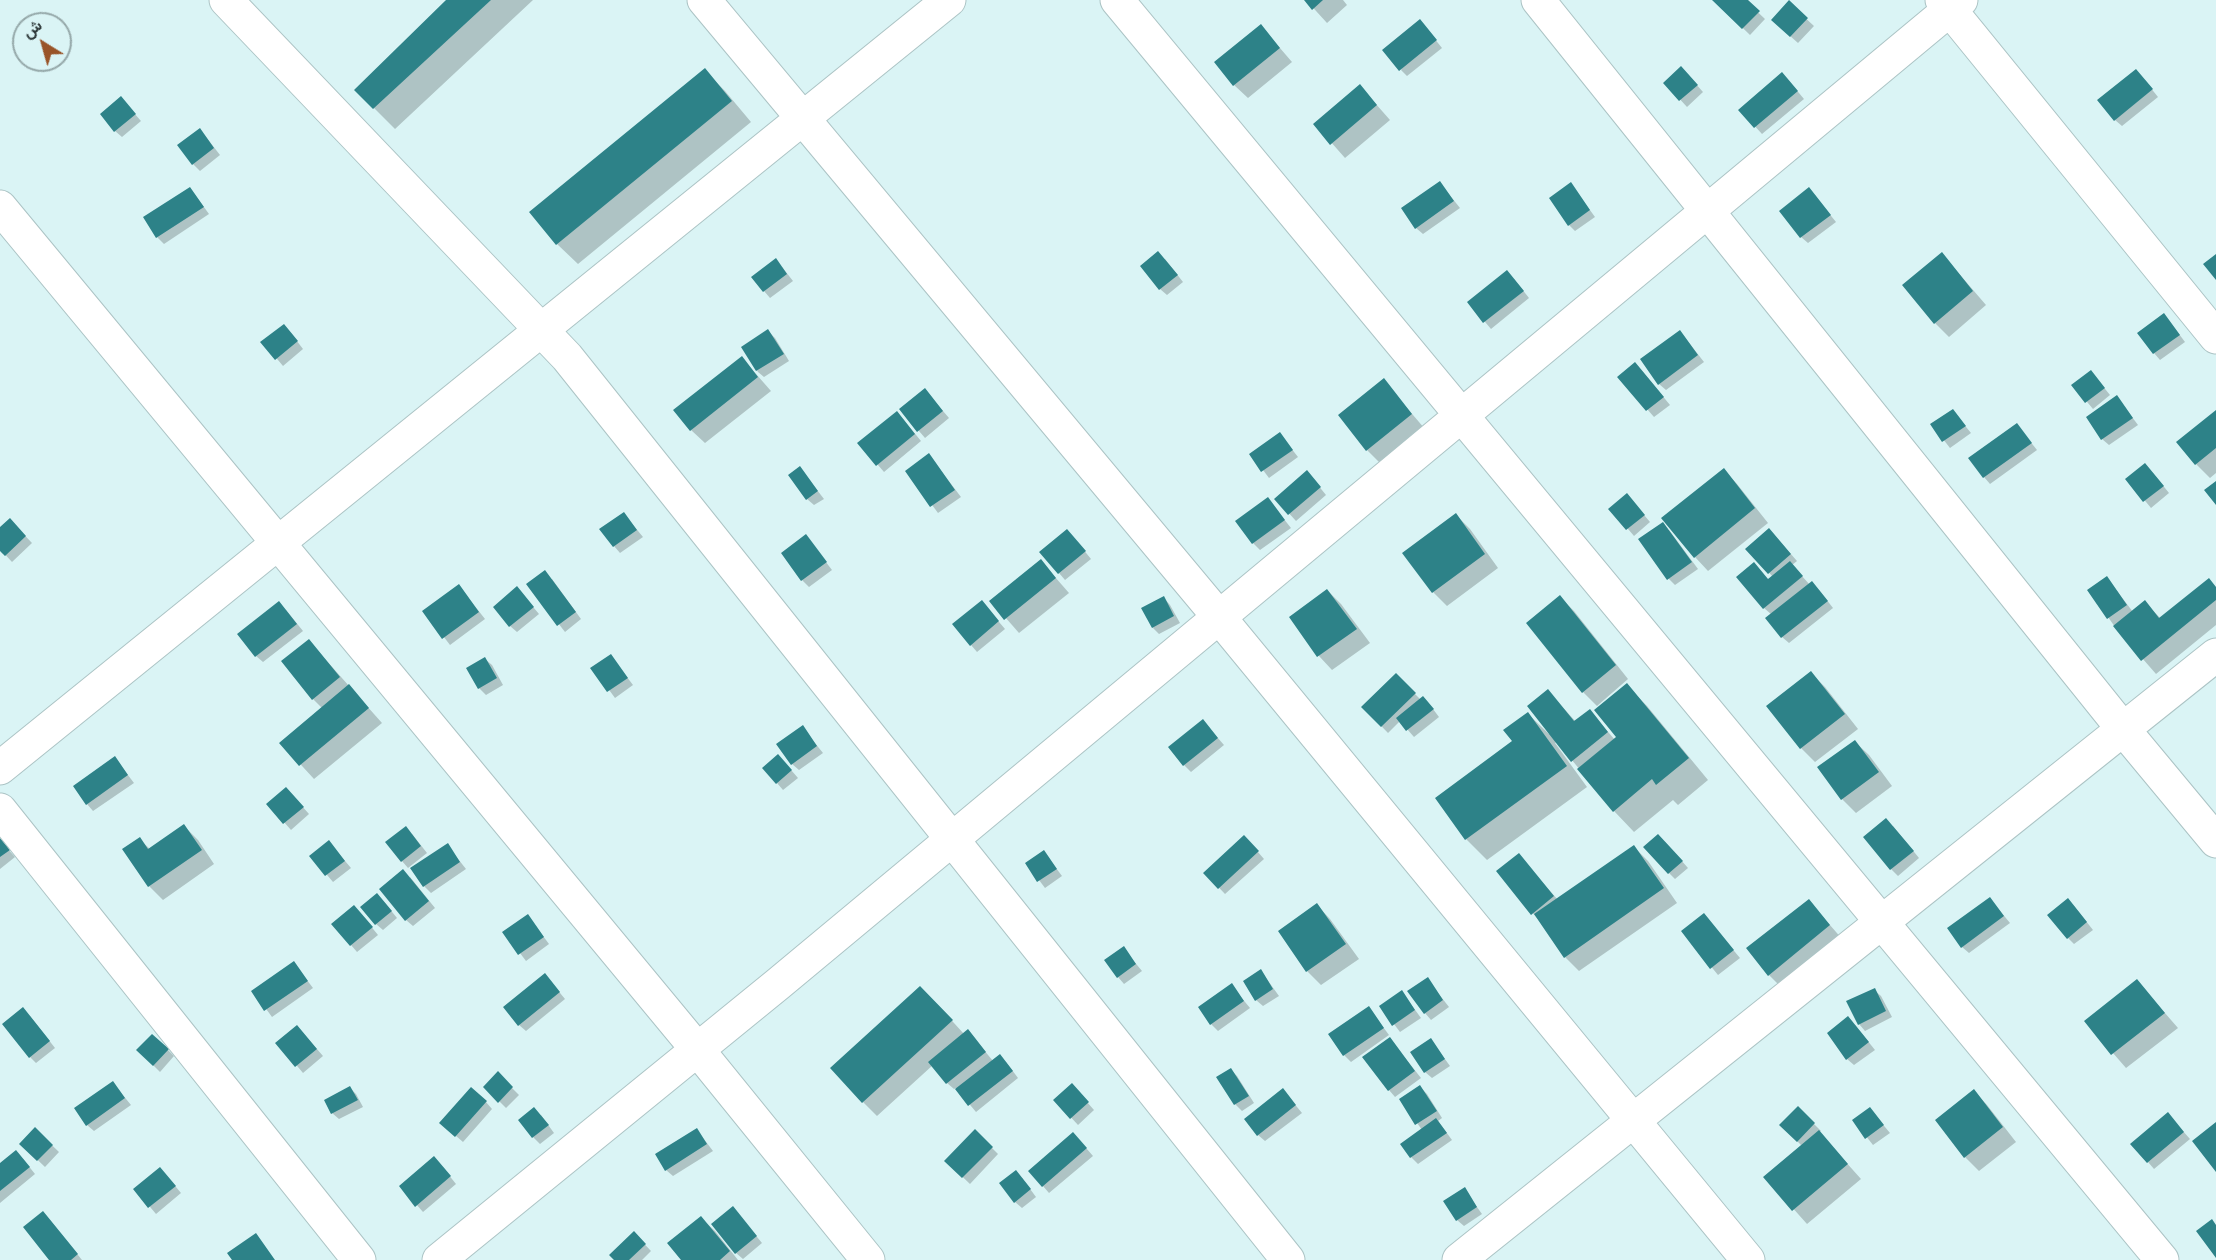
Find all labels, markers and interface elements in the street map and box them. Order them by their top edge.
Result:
north arrow [12,12,72,72]
text: ش [19,15,45,42]

